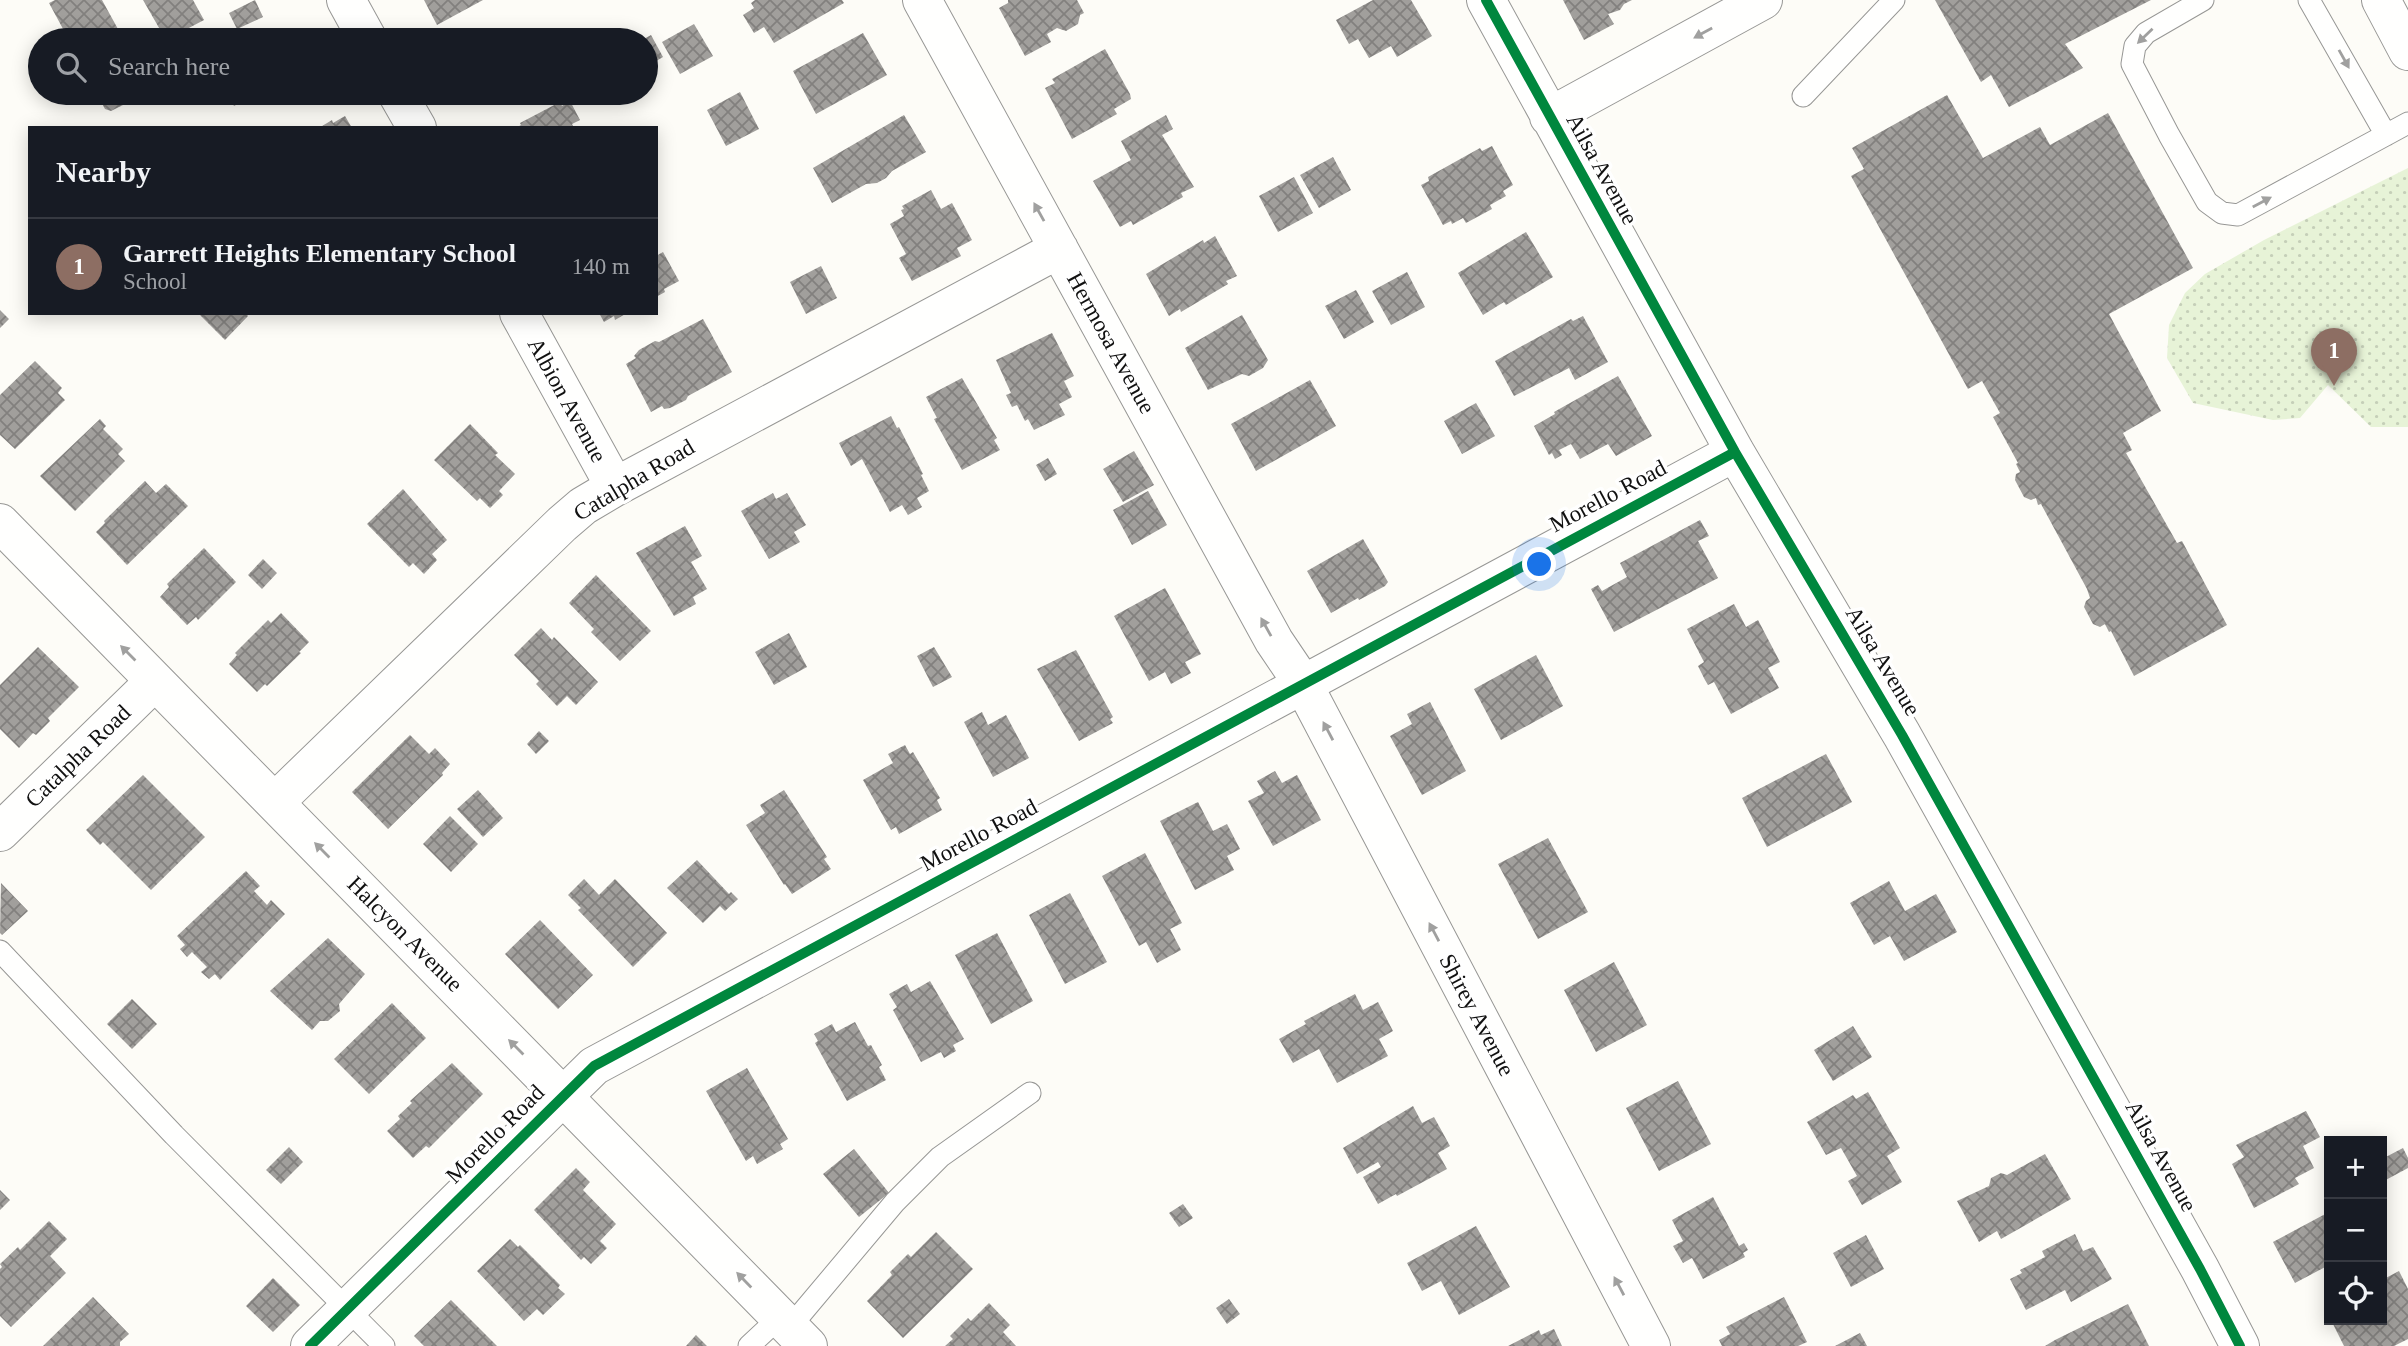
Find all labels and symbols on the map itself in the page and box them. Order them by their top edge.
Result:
one-way arrow [1693,27,1713,39]
one-way arrow [2137,28,2154,44]
one-way arrow [2338,49,2350,69]
street label: Ailsa Avenue [1561,109,1643,229]
one-way arrow [2253,196,2272,208]
one-way arrow [1033,203,1045,222]
street label: Hermosa Avenue [1062,268,1160,418]
pin: 1 [2311,328,2357,386]
street label: Albion Avenue [523,334,611,466]
street label: Catalpha Road [569,434,699,526]
street label: Morello Road [1545,455,1671,537]
your location [1522,547,1556,581]
street label: Ailsa Avenue [1841,602,1925,720]
one-way arrow [1260,617,1272,636]
one-way arrow [120,645,136,662]
street label: Catalpha Road [20,699,136,812]
one-way arrow [1322,721,1333,741]
street label: Morello Road [916,794,1042,876]
one-way arrow [314,841,331,858]
street label: Halcyon Avenue [342,871,468,997]
one-way arrow [1428,922,1439,942]
street label: Shirey Avenue [1434,950,1520,1080]
one-way arrow [508,1038,525,1055]
street label: Morello Road [441,1079,550,1188]
street label: Ailsa Avenue [2120,1096,2202,1216]
one-way arrow [735,1271,752,1288]
one-way arrow [1613,1276,1625,1295]

